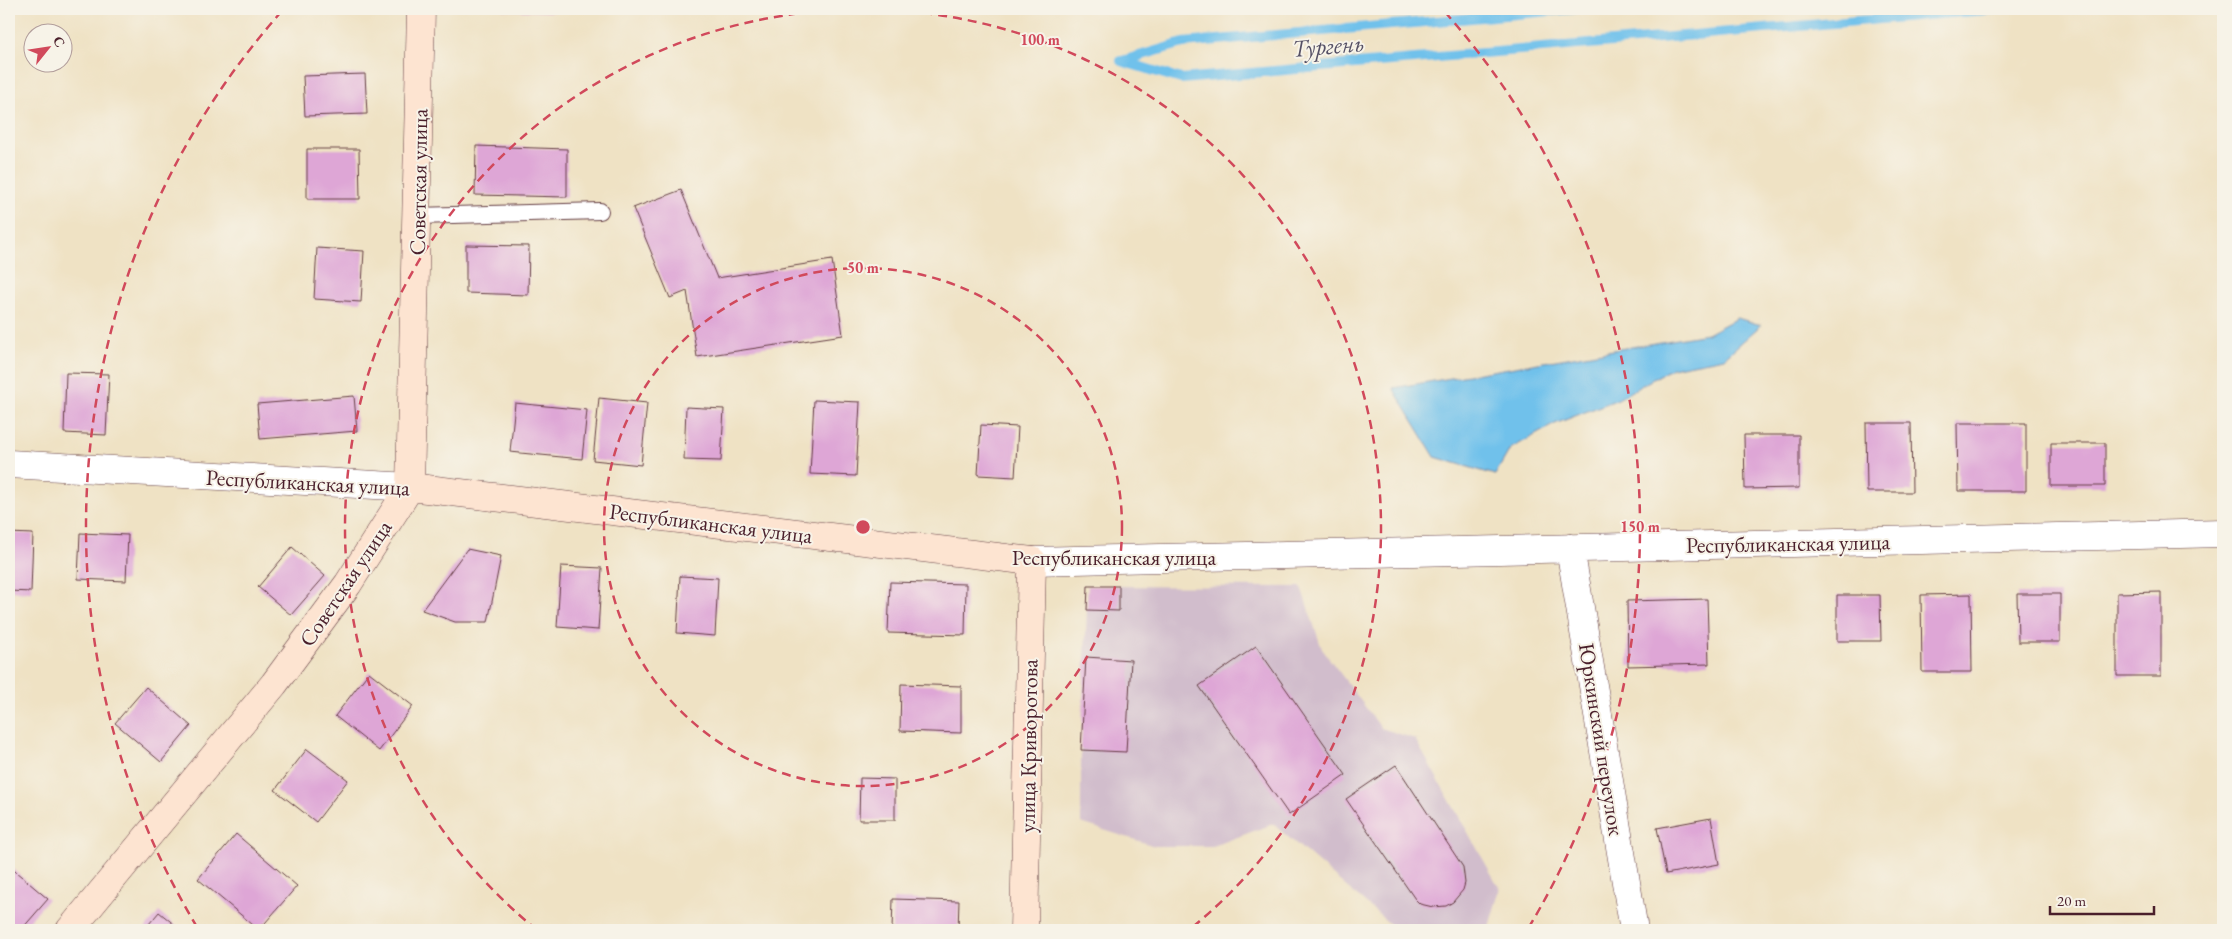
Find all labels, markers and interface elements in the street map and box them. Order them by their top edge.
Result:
north arrow [22,22,72,72]
water label: Тургень [1291,27,1365,64]
text: 100 m [1020,30,1060,49]
text: С [49,33,70,50]
street label: Советская улица [403,108,434,256]
text: 50 m [847,258,879,277]
street label: Республиканская улица [205,463,411,502]
street label: Республиканская улица [608,497,814,550]
street label: Советская улица [292,514,399,652]
text: 150 m [1620,517,1660,536]
centre of rings [854,518,872,536]
street label: Республиканская улица [1686,527,1891,560]
street label: Республиканская улица [1012,543,1216,572]
street label: Юркинский переулок [1572,640,1631,838]
street label: улица Криворотова [1012,659,1045,833]
scale bar [2050,884,2153,916]
text: 20 m [2057,891,2086,910]

